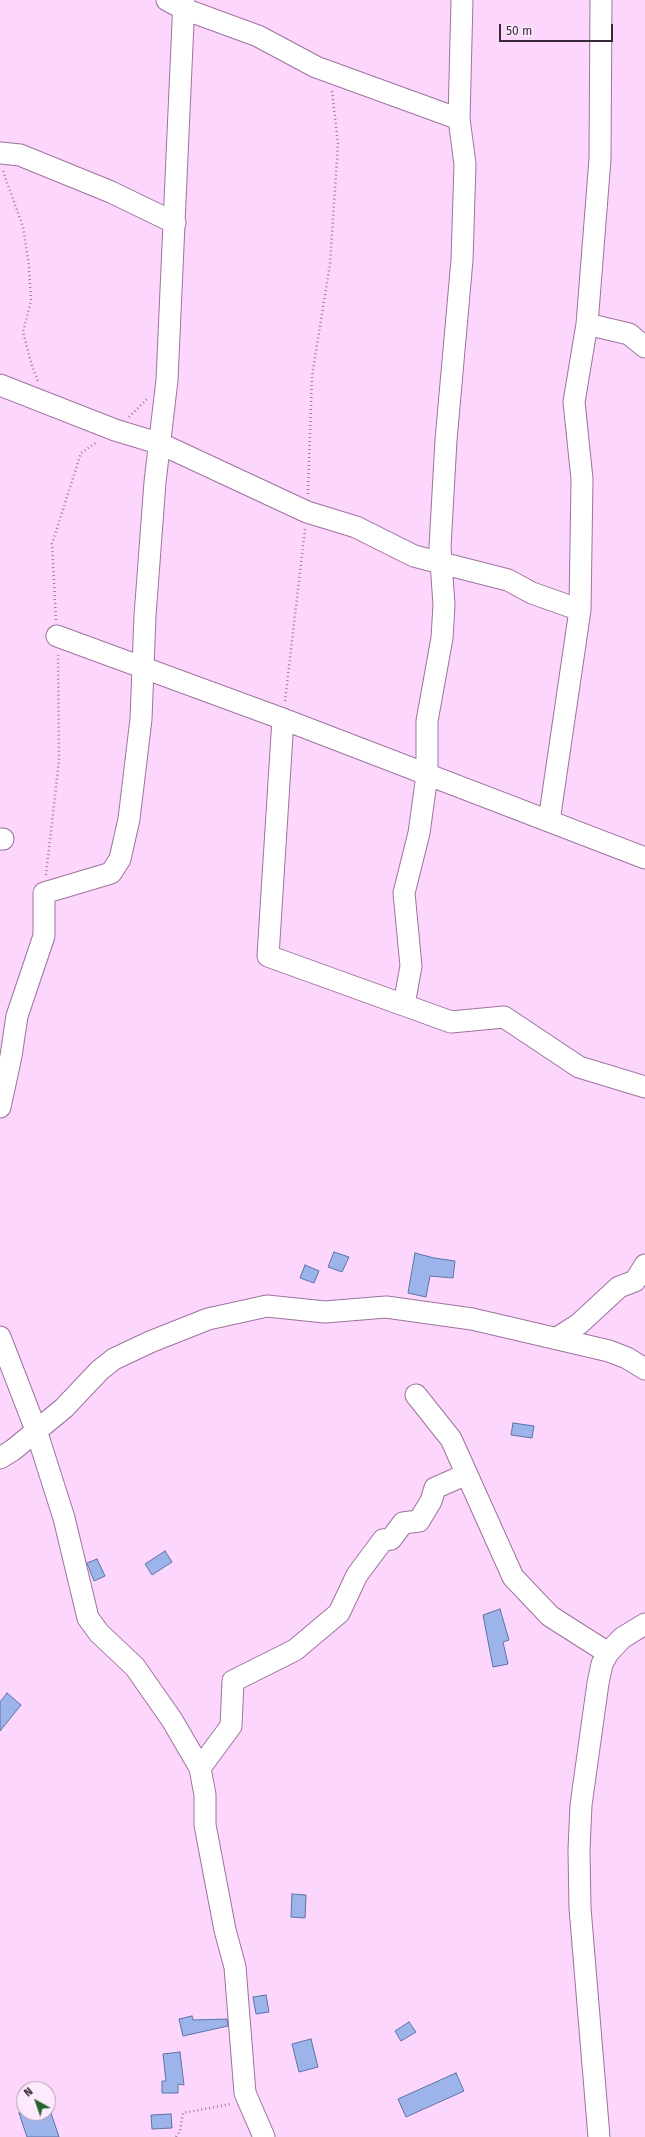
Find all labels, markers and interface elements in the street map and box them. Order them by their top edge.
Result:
scale bar [501,16,615,42]
text: 50 m [506,24,532,38]
north arrow [16,2081,56,2121]
text: N [22,2085,36,2100]

